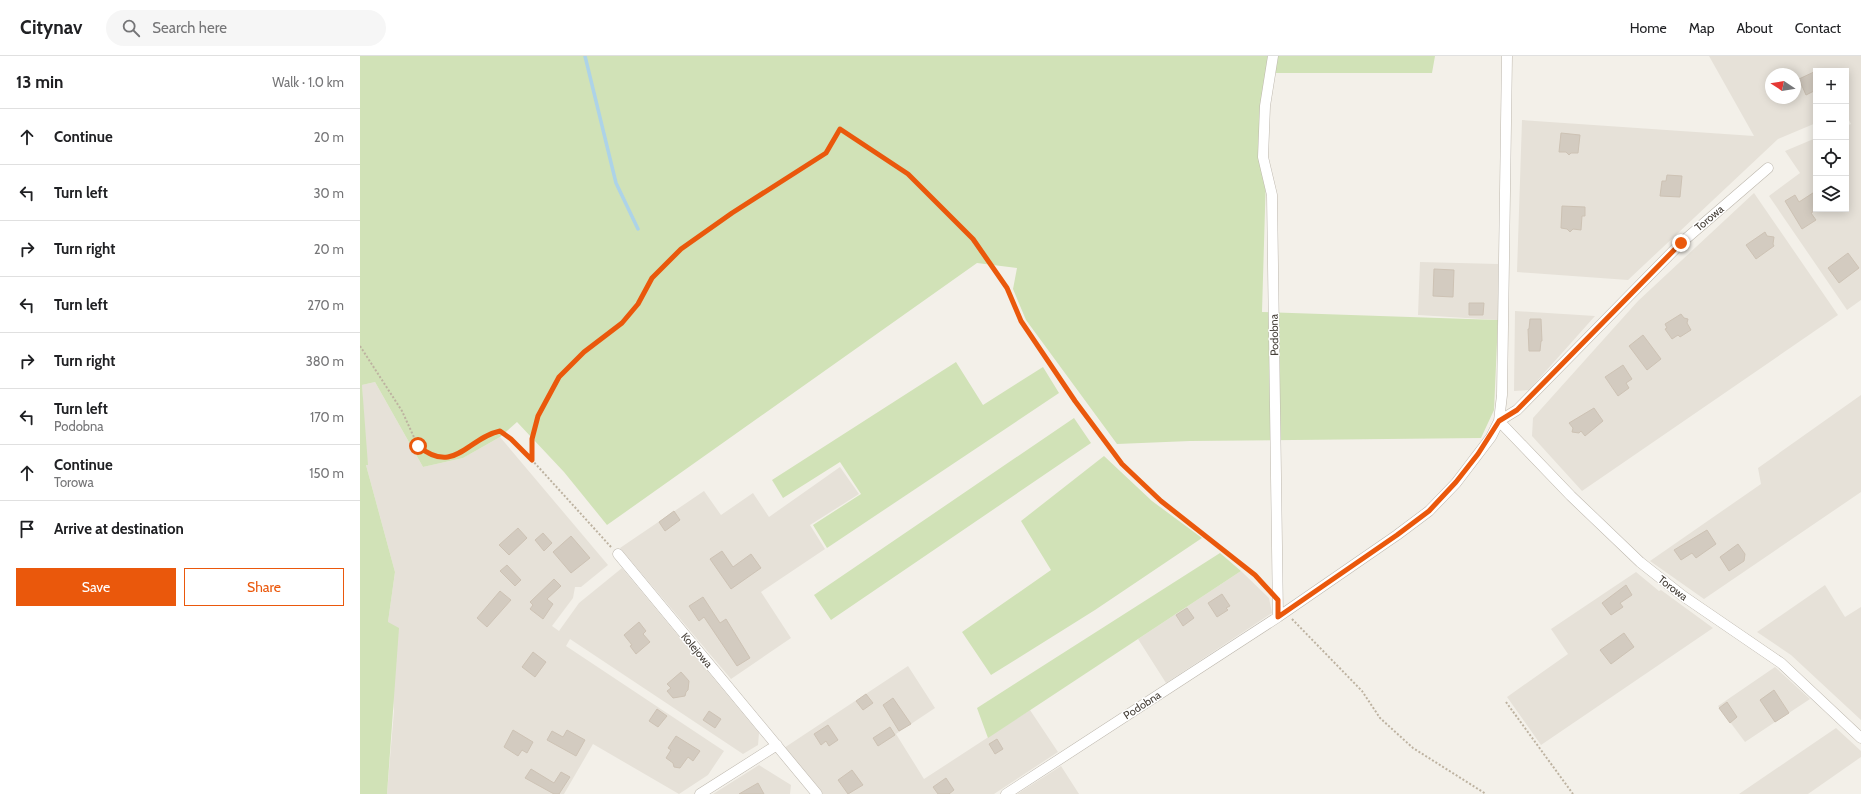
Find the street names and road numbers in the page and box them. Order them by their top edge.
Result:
street label: Torowa [1692,201,1727,234]
street label: Podobna [1267,313,1281,356]
street label: Torowa [1655,572,1691,604]
street label: Kolejowa [678,630,716,671]
street label: Podobna [1121,687,1164,722]

